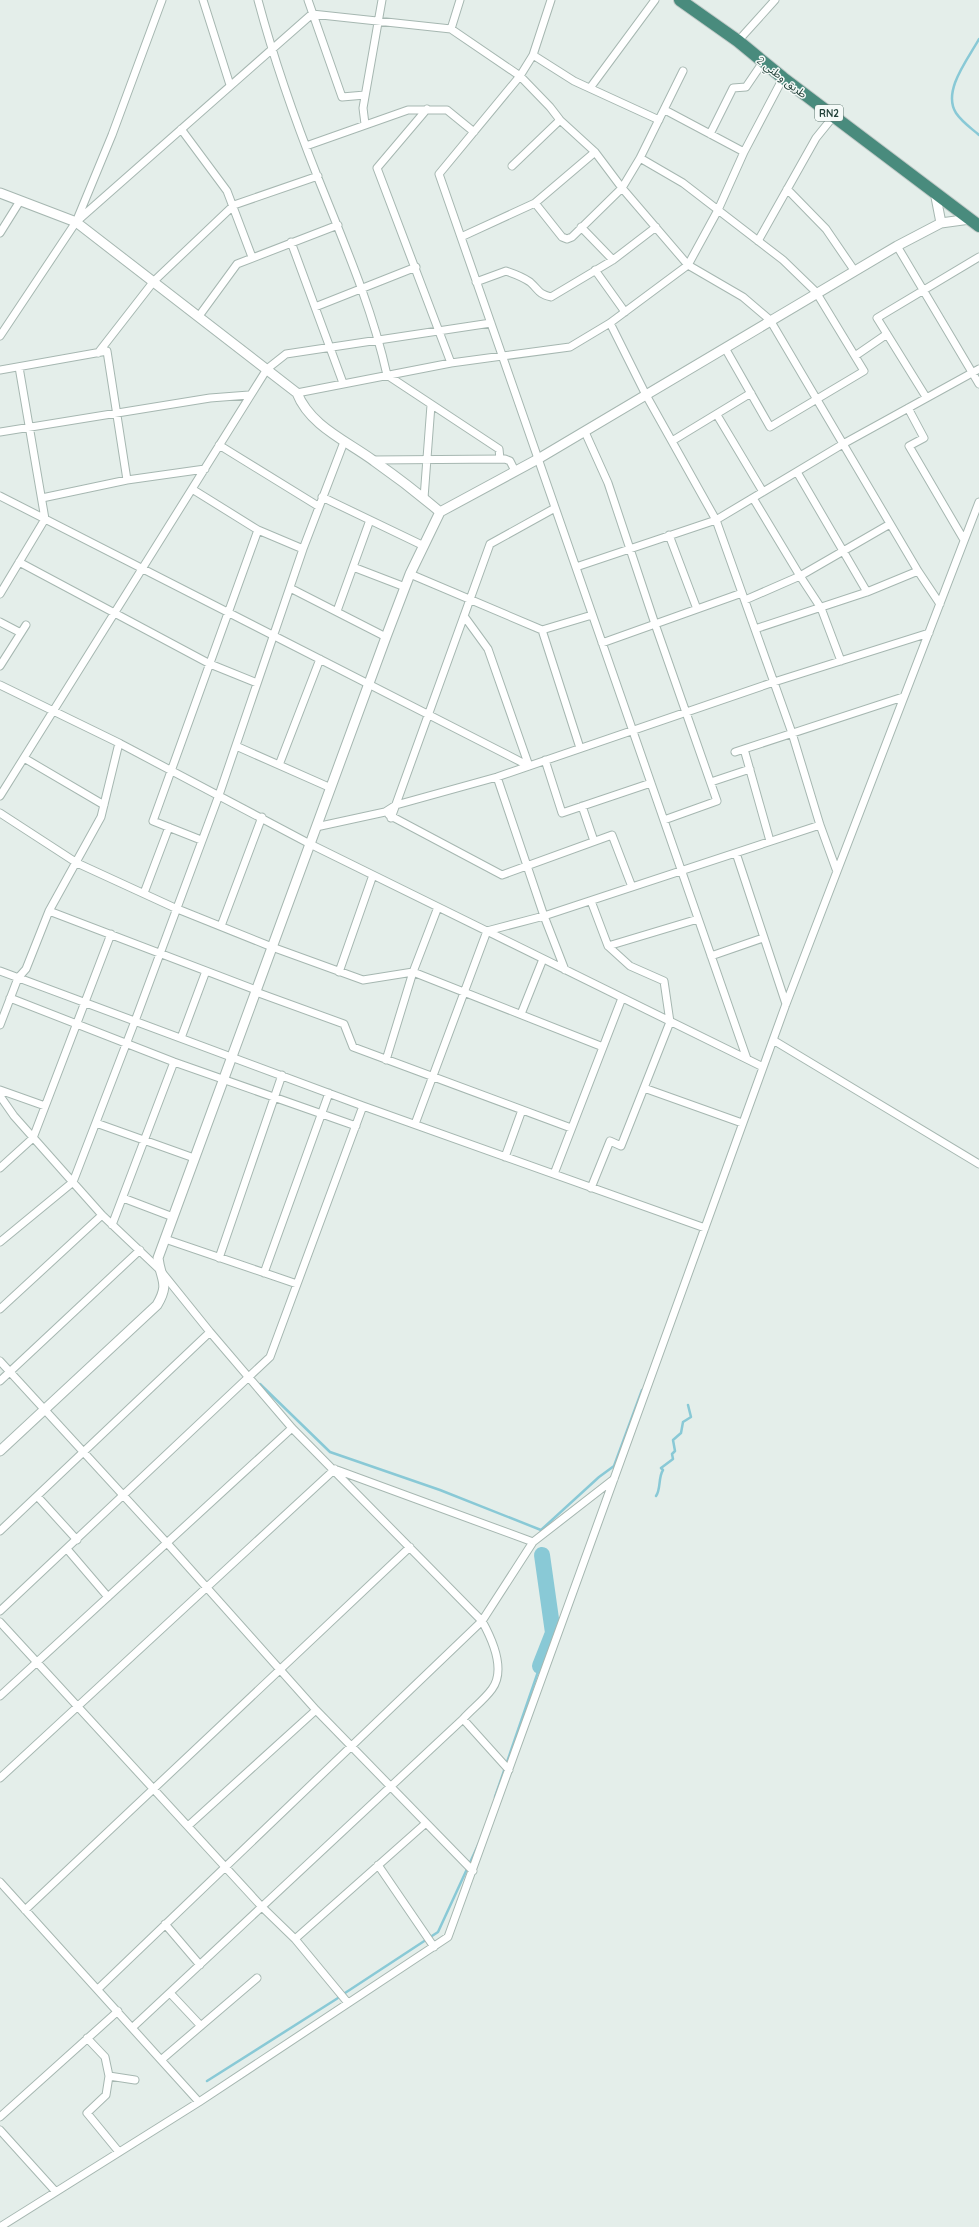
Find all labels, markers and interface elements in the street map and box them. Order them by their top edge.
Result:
street label: طريق وطني 2 [752,53,810,103]
road number: RN2 [815,105,843,121]

